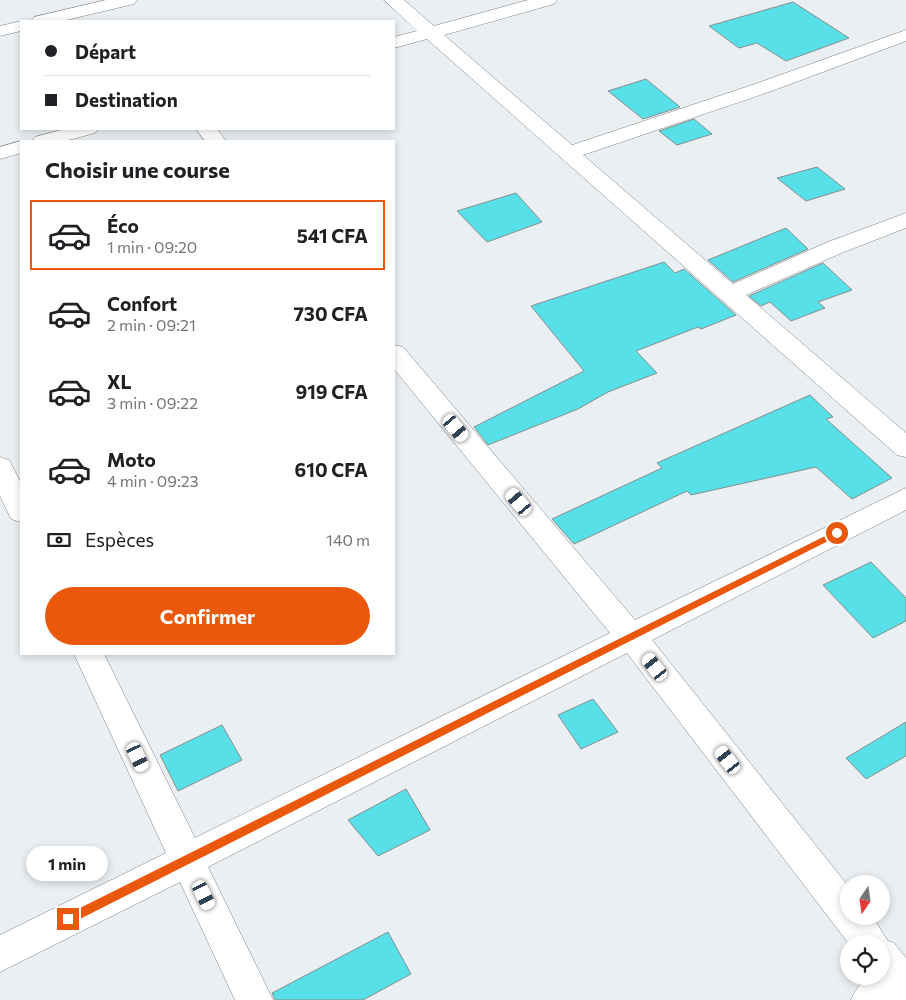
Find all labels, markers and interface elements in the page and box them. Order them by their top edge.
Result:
text: Départ [75,40,136,63]
text: Destination [75,88,178,111]
text: Choisir une course [45,156,230,183]
icon: car [47,213,92,258]
text: Éco [107,214,139,237]
text: 541 CFA [297,224,368,247]
text: 1 min · 09:20 [107,237,197,256]
icon: car [47,291,92,336]
text: Confort [107,292,177,315]
text: 730 CFA [293,302,368,325]
text: 2 min · 09:21 [107,315,196,334]
icon: car [47,369,92,414]
text: XL [107,370,132,393]
text: 919 CFA [295,380,368,403]
text: 3 min · 09:22 [107,393,198,412]
car [440,412,471,444]
icon: car [47,447,92,492]
text: Moto [107,448,156,471]
text: 610 CFA [295,458,368,481]
text: 4 min · 09:23 [107,471,199,490]
car [503,486,534,518]
route start [826,522,848,544]
icon: cash [45,526,73,554]
text: Espèces [85,528,154,551]
text: 140 m [326,530,370,549]
button: Confirmer [45,587,370,645]
car [639,651,670,683]
car [124,740,151,774]
car [712,744,743,776]
callout: 1 min [27,846,109,882]
text: 1 min [48,854,86,873]
north arrow [840,875,890,925]
map controls [840,875,890,985]
car [190,878,217,912]
route end [57,908,79,930]
button: locate [840,935,890,985]

